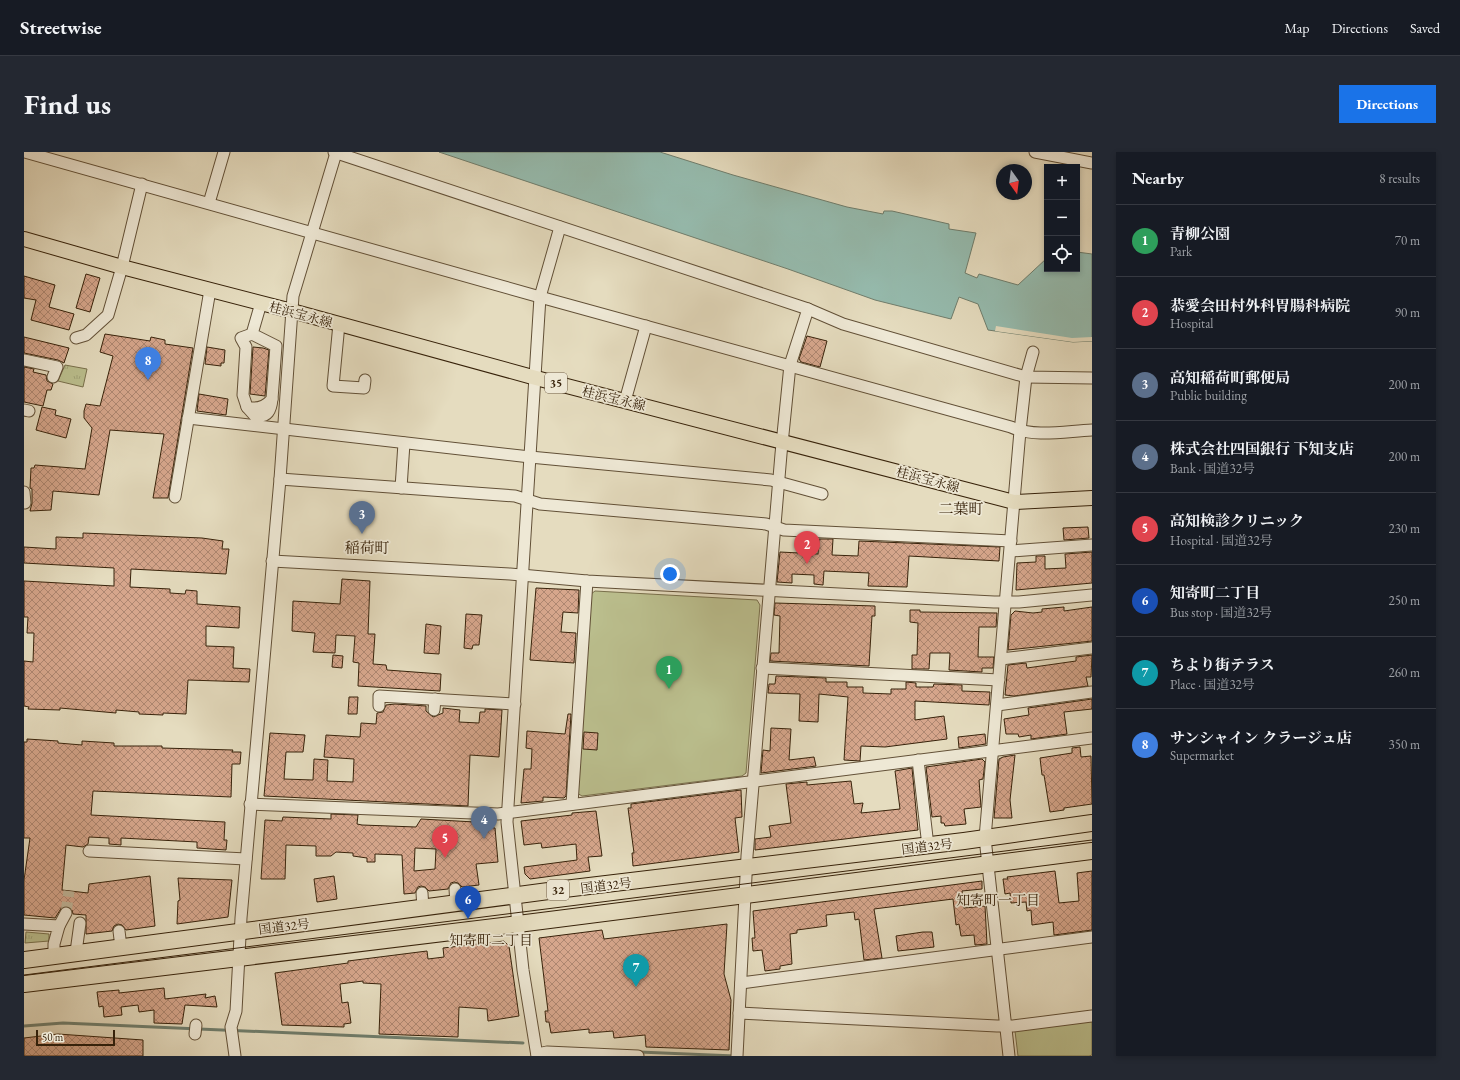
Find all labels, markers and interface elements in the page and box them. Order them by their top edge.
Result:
text: Streetwise [20,15,102,40]
text: Map [1284,19,1310,37]
text: Directions [1332,19,1388,37]
text: Saved [1410,19,1440,37]
button: Directions [1339,85,1436,123]
text: Find us [24,86,111,122]
north arrow [996,164,1032,200]
map controls [1044,164,1080,272]
button: + [1044,164,1080,200]
text: Nearby [1132,167,1184,189]
text: 8 results [1379,170,1420,187]
button: − [1044,200,1080,236]
text: 青柳公園 [1170,224,1230,243]
text: 1 [1142,232,1148,249]
text: 70 m [1395,232,1420,249]
button: locate [1044,236,1080,272]
text: Park [1170,243,1192,260]
text: 恭愛会田村外科胃腸科病院 [1170,296,1350,315]
street label: 桂浜宝永線 [267,298,334,331]
text: 2 [1142,304,1148,321]
text: 90 m [1395,304,1420,321]
text: Hospital [1170,315,1214,332]
pin: 8 [135,347,161,380]
text: 高知稲荷町郵便局 [1170,368,1290,387]
road number: 35 [545,373,567,393]
text: 3 [1142,376,1148,393]
text: 200 m [1389,376,1420,393]
street label: 桂浜宝永線 [580,382,647,415]
text: Public building [1170,387,1247,404]
text: 株式会社四国銀行 下知支店 [1170,439,1354,458]
text: 4 [1142,448,1148,465]
text: 200 m [1389,448,1420,465]
text: Bank · 国道32号 [1170,460,1255,477]
street label: 桂浜宝永線 [894,463,961,496]
district label: 二葉町 [938,499,984,518]
pin: 3 [349,501,375,534]
text: 高知検診クリニック [1170,511,1304,530]
text: 5 [1142,520,1148,537]
text: 230 m [1389,520,1420,537]
pin: 2 [794,531,820,564]
text: Hospital · 国道32号 [1170,532,1273,549]
district label: 稲荷町 [344,538,390,557]
your location [660,564,680,584]
text: 知寄町二丁目 [1170,583,1260,602]
text: 6 [1142,592,1148,609]
text: 250 m [1389,592,1420,609]
text: Bus stop · 国道32号 [1170,604,1272,621]
text: ちより街テラス [1170,655,1275,674]
pin: 1 [656,656,682,689]
text: 7 [1142,664,1148,681]
text: 260 m [1389,664,1420,681]
text: Place · 国道32号 [1170,676,1255,693]
text: サンシャイン クラージュ店 [1170,728,1352,747]
text: 8 [1142,736,1148,753]
text: 350 m [1389,736,1420,753]
text: Supermarket [1170,747,1234,764]
pin: 4 [471,806,497,839]
pin: 5 [432,825,458,858]
street label: 国道32号 [900,835,954,858]
street label: 国道32号 [579,874,633,897]
road number: 32 [547,880,569,900]
pin: 6 [455,886,481,919]
district label: 知寄町一丁目 [956,891,1040,909]
street label: 国道32号 [257,915,311,938]
district label: 知寄町二丁目 [449,931,533,949]
pin: 7 [623,954,649,987]
scale bar [36,1028,115,1047]
text: 50 m [42,1030,63,1044]

